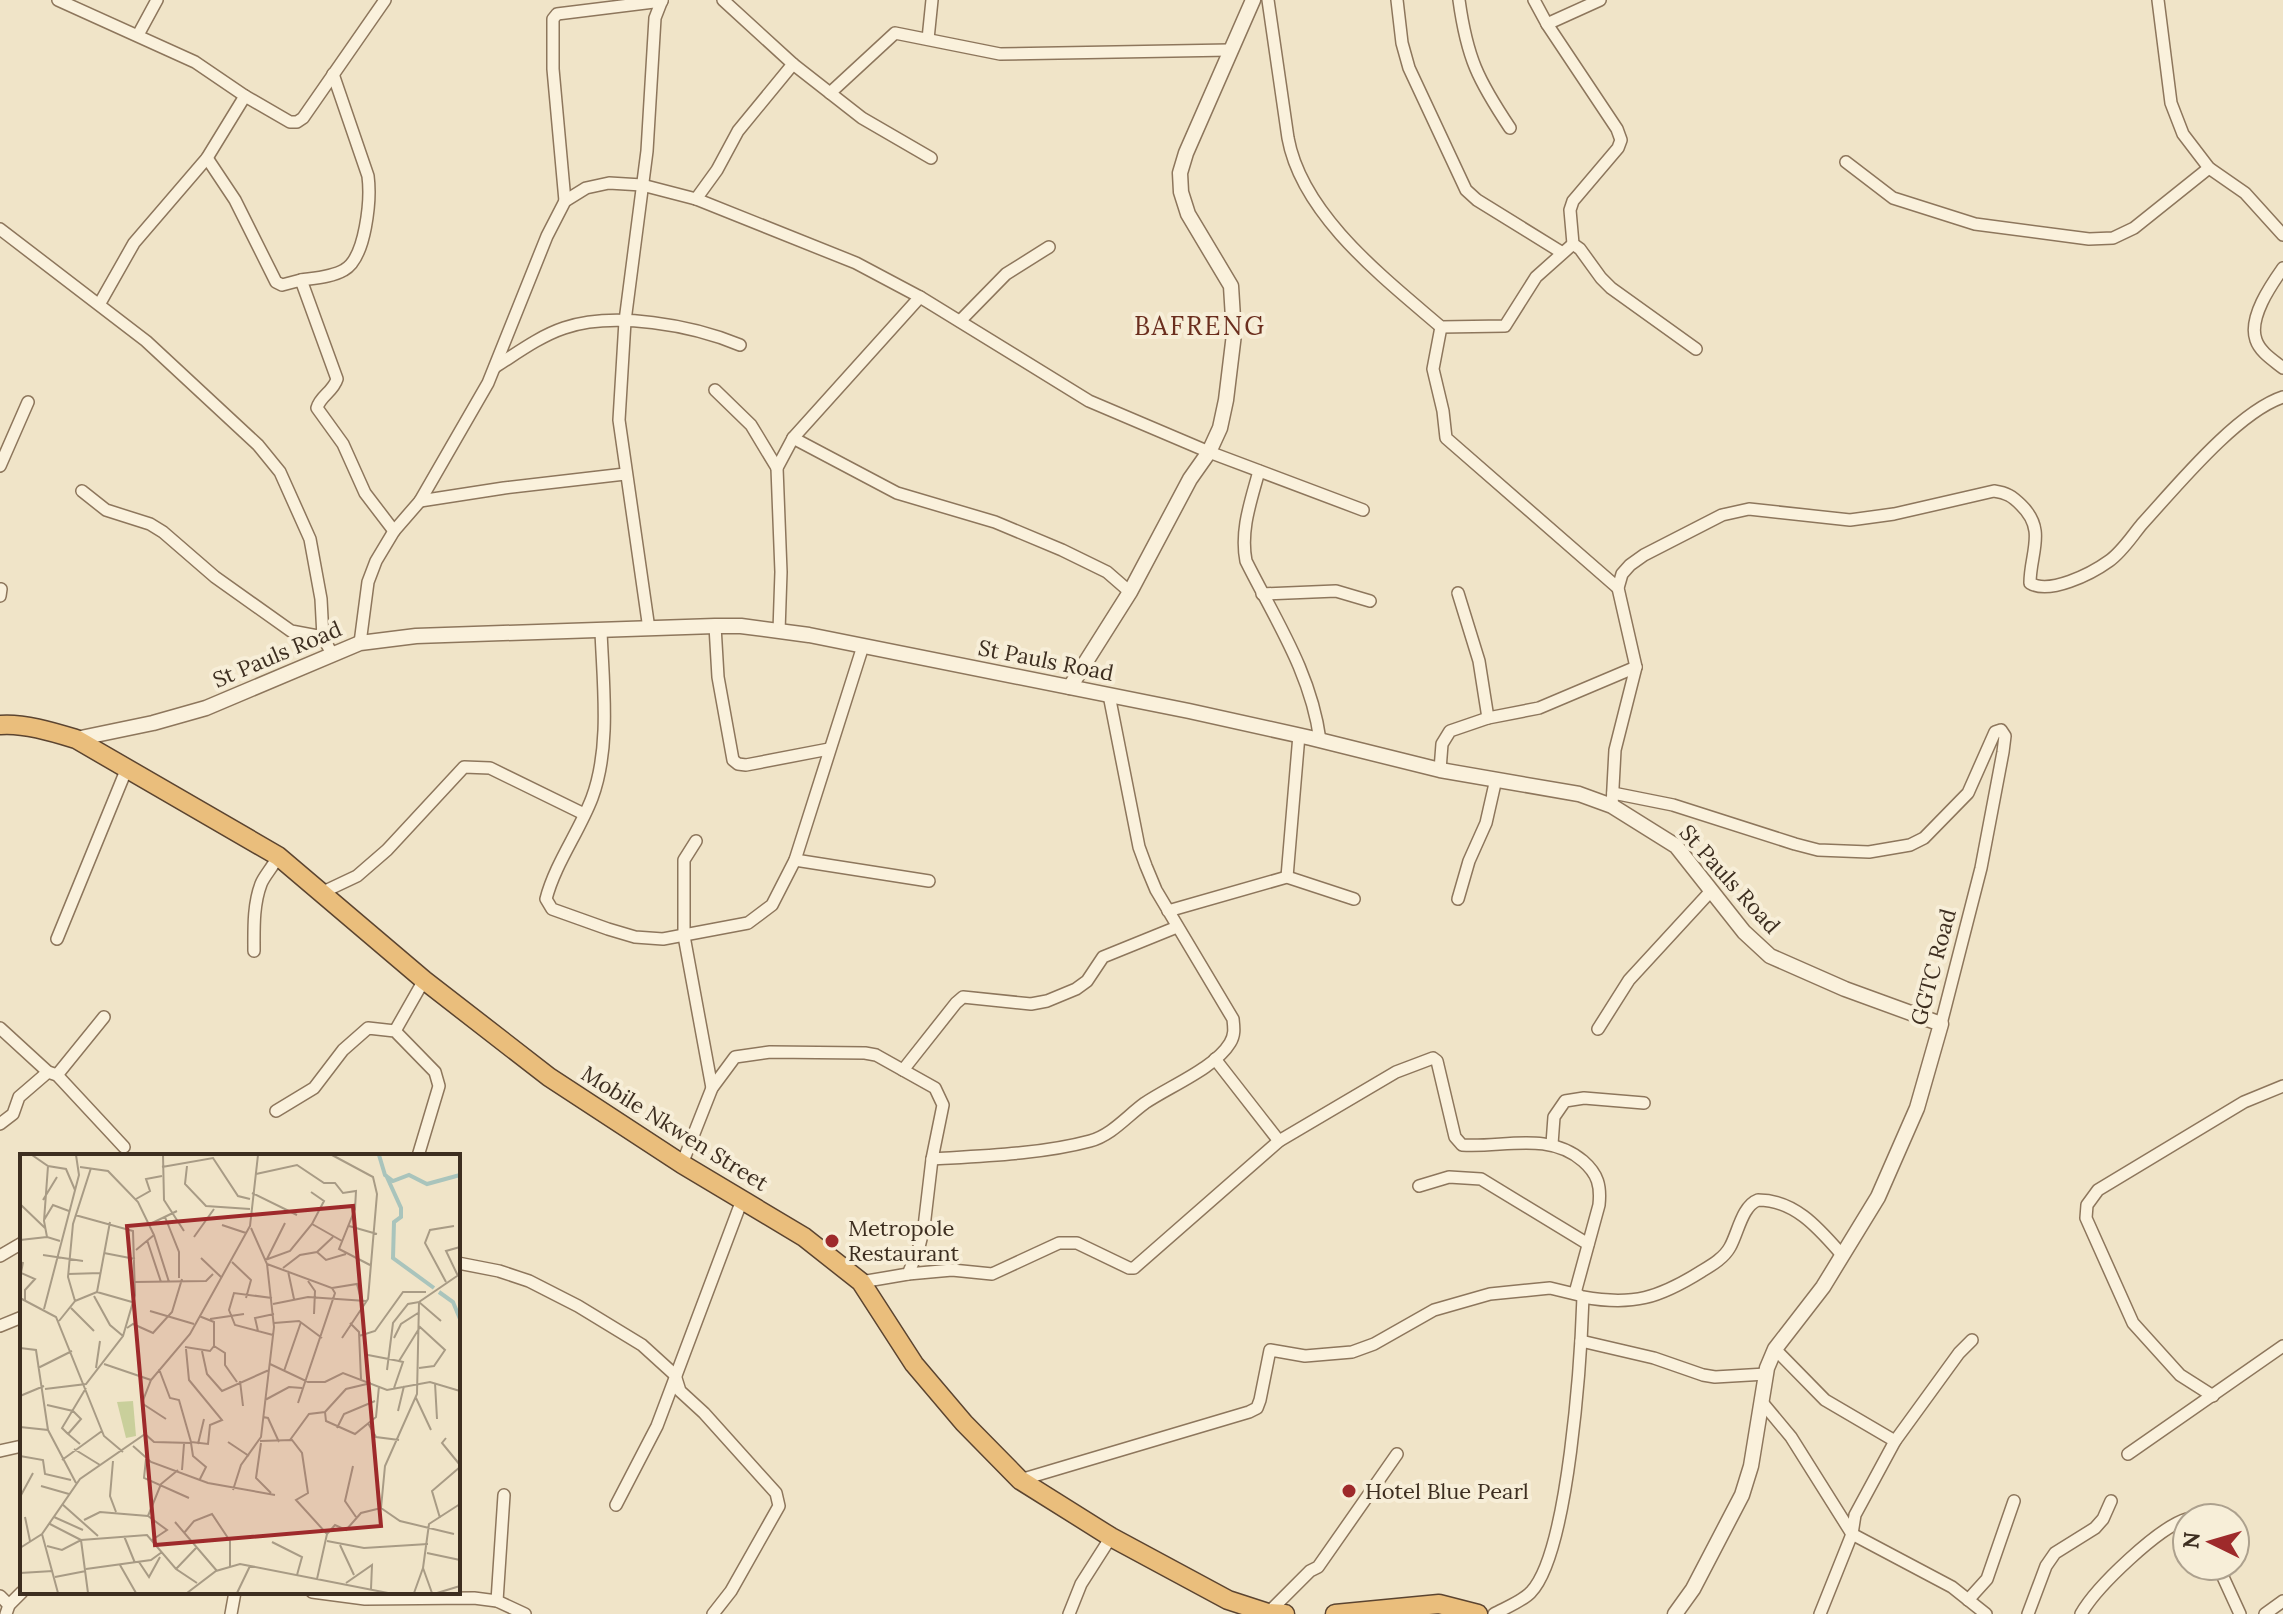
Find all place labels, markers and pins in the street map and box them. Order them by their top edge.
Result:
place label: Metropole Restaurant [848,1214,960,1267]
marker: Metropole Restaurant [823,1232,841,1250]
place label: Hotel Blue Pearl [1365,1477,1529,1505]
marker: Hotel Blue Pearl [1340,1482,1358,1500]

